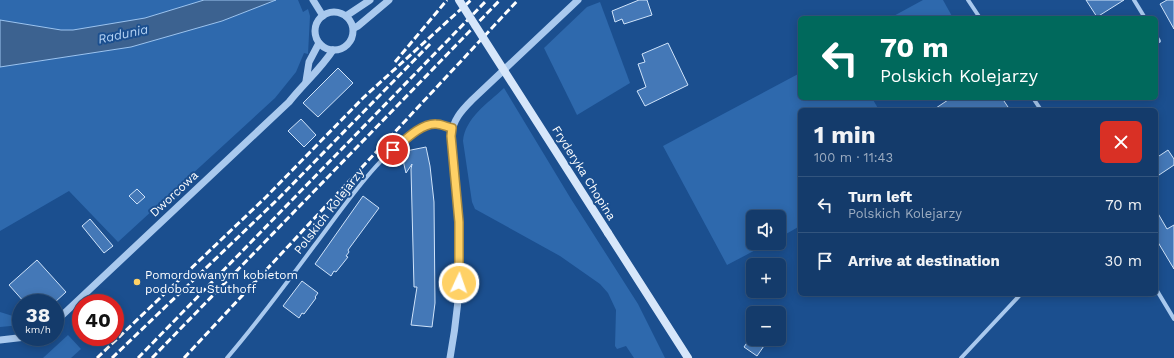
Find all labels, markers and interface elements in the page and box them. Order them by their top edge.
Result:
water label: Radunia [96,21,150,47]
text: 70 m [880,31,949,64]
icon: left [814,32,866,84]
text: Polskich Kolejarzy [880,65,1038,86]
text: 1 min [814,121,876,149]
button: close [1100,121,1142,163]
street label: Fryderyka Chopina [549,123,619,223]
pin [376,133,410,167]
icon: arrive [382,139,404,161]
text: 100 m · 11:43 [814,150,893,165]
street label: Polskich Kolejarzy [291,165,367,257]
street label: Dworcowa [147,168,201,220]
text: Turn left [848,188,912,206]
icon: left [814,194,836,216]
text: 70 m [1105,196,1142,214]
text: Polskich Kolejarzy [848,206,962,221]
map controls [746,210,786,346]
button: sound [746,210,786,250]
icon: arrive [814,250,836,272]
text: Arrive at destination [848,252,1000,270]
text: 30 m [1105,252,1142,270]
button: + [746,258,786,298]
position arrow [438,262,480,304]
place label: Pomordowanym kobietom podobozu Stuthoff [145,268,298,296]
marker: Pomordowanym kobietom podobozu Stuthoff [132,277,142,287]
speed limit sign: 40 [72,294,124,346]
text: 38 [26,303,50,327]
button: − [746,306,786,346]
text: km/h [25,324,51,335]

